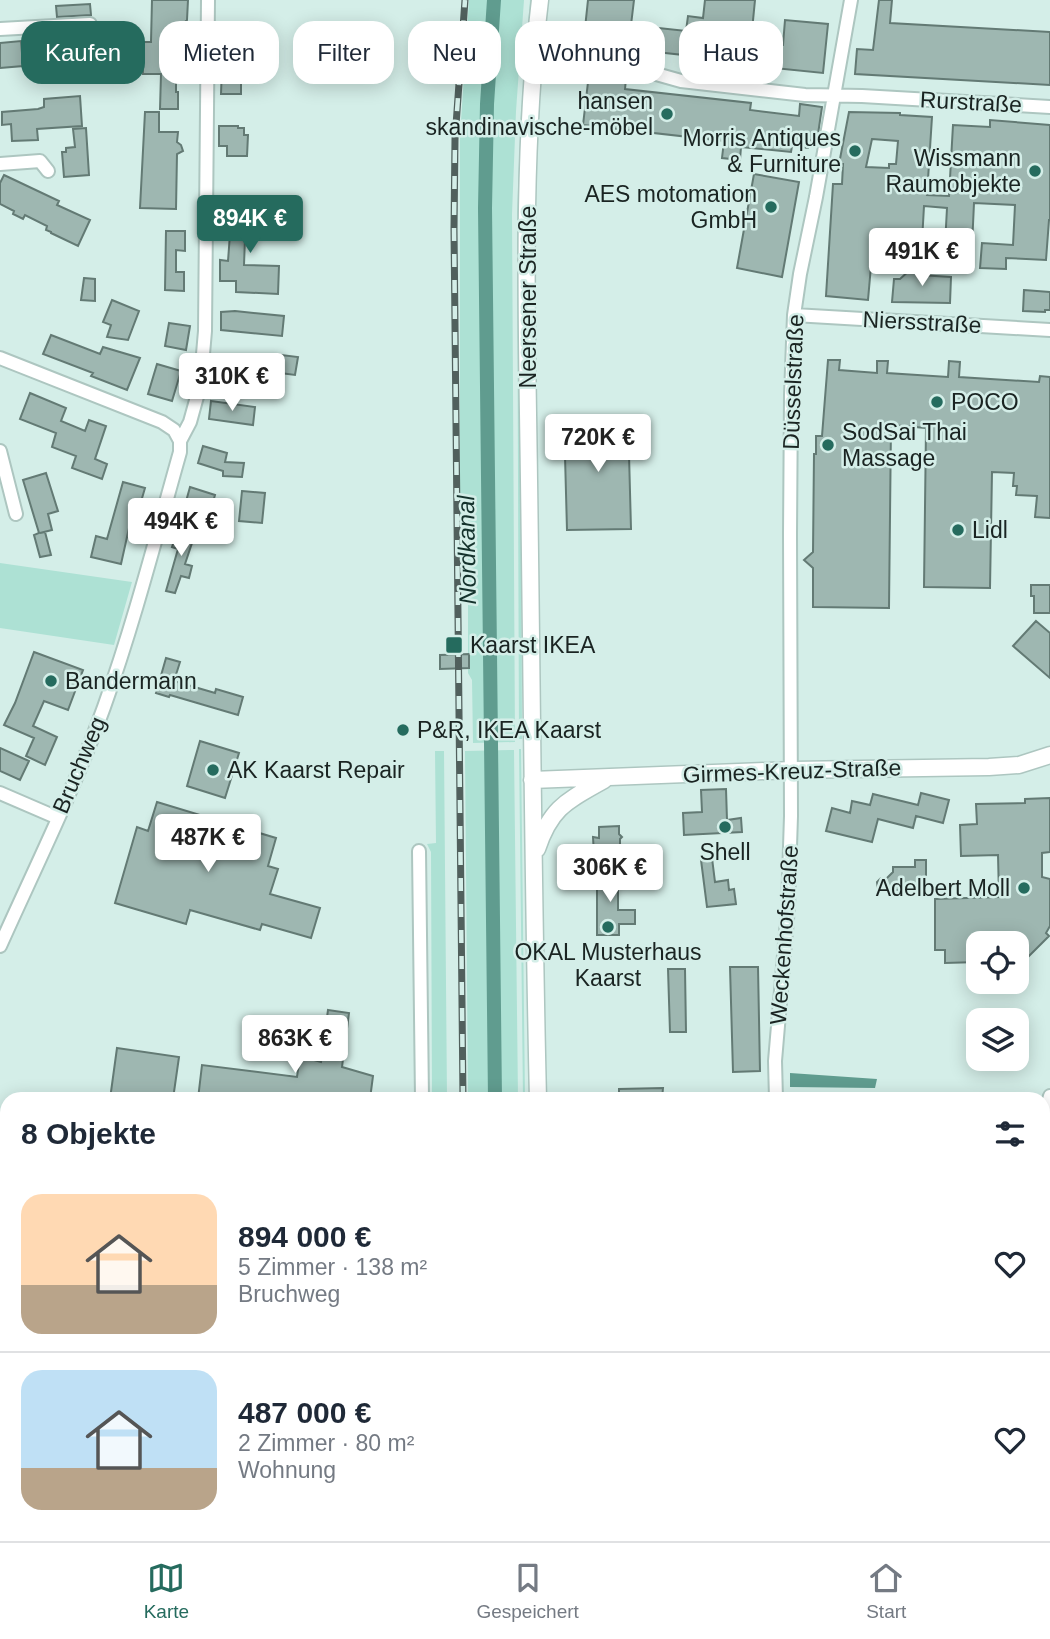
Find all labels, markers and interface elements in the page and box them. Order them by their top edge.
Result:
chip: Kaufen [21,21,145,84]
chip: Mieten [159,21,279,84]
chip: Filter [293,21,394,84]
chip: Neu [408,21,501,84]
chip: Wohnung [515,21,665,84]
chip: Haus [679,21,783,84]
street label: Rurstraße [919,86,1023,118]
place label: hansen skandinavische-möbel [425,88,653,140]
marker: hansen skandinavische-möbel [659,106,675,122]
place label: Morris Antiques & Furniture [682,125,841,177]
marker: Morris Antiques & Furniture [847,143,863,159]
place label: Wissmann Raumobjekte [885,145,1021,197]
marker: Wissmann Raumobjekte [1027,163,1043,179]
place label: AES motomation GmbH [584,181,757,233]
pin: 894K € [193,196,307,255]
marker: AES motomation GmbH [763,199,779,215]
text: 894K € [213,205,287,231]
street label: Neersener Straße [515,206,541,388]
pin: 491K € [865,229,979,288]
text: 491K € [885,238,959,264]
street label: Niersstraße [862,306,982,338]
street label: Düsselstraße [778,314,808,450]
pin: 310K € [175,354,289,413]
text: 310K € [195,363,269,389]
place label: POCO [951,389,1019,415]
marker: POCO [929,394,945,410]
pin: 720K € [541,414,655,474]
place label: SodSai Thai Massage [842,419,967,471]
text: 720K € [561,424,635,450]
marker: SodSai Thai Massage [820,437,836,453]
water label: Nordkanal [452,494,481,605]
pin: 494K € [124,498,238,558]
text: 494K € [144,508,218,534]
place label: Lidl [972,517,1008,543]
marker: Lidl [950,522,966,538]
place label: Kaarst IKEA [470,632,596,658]
marker: Kaarst IKEA [444,635,464,655]
place label: Bandermann [65,668,197,694]
marker: Bandermann [43,673,59,689]
street label: Bruchweg [47,713,111,817]
place label: P&R, IKEA Kaarst [417,717,602,743]
marker: P&R, IKEA Kaarst [395,722,411,738]
street label: Girmes-Kreuz-Straße [682,754,902,788]
place label: AK Kaarst Repair [227,757,405,783]
marker: AK Kaarst Repair [205,762,221,778]
pin: 487K € [151,814,265,874]
marker: Shell [717,819,733,835]
text: 487K € [171,824,245,850]
place label: Shell [699,839,751,865]
pin: 306K € [553,844,667,904]
street label: Weckenhofstraße [765,844,803,1026]
text: 306K € [573,854,647,880]
place label: Adelbert Moll [876,875,1010,901]
marker: Adelbert Moll [1016,880,1032,896]
marker: OKAL Musterhaus Kaarst [600,919,616,935]
map controls [966,931,1029,1071]
button: locate [966,931,1029,994]
place label: OKAL Musterhaus Kaarst [514,939,702,991]
button: layers [966,1008,1029,1071]
pin: 863K € [238,1016,352,1075]
text: 863K € [258,1025,332,1051]
icon: filters [991,1115,1029,1153]
text: 8 Objekte [21,1117,156,1150]
text: 894 000 € [238,1220,371,1253]
icon: home [77,1222,161,1306]
icon: heart [991,1245,1029,1283]
text: 5 Zimmer · 138 m² [238,1254,427,1280]
text: Bruchweg [238,1281,340,1307]
text: 487 000 € [238,1396,371,1429]
icon: home [77,1398,161,1482]
icon: heart [991,1421,1029,1459]
text: 2 Zimmer · 80 m² [238,1430,414,1456]
text: Wohnung [238,1457,336,1483]
tab: Karte [144,1559,189,1623]
tab: Gespeichert [476,1559,579,1623]
tab: Start [866,1559,906,1623]

